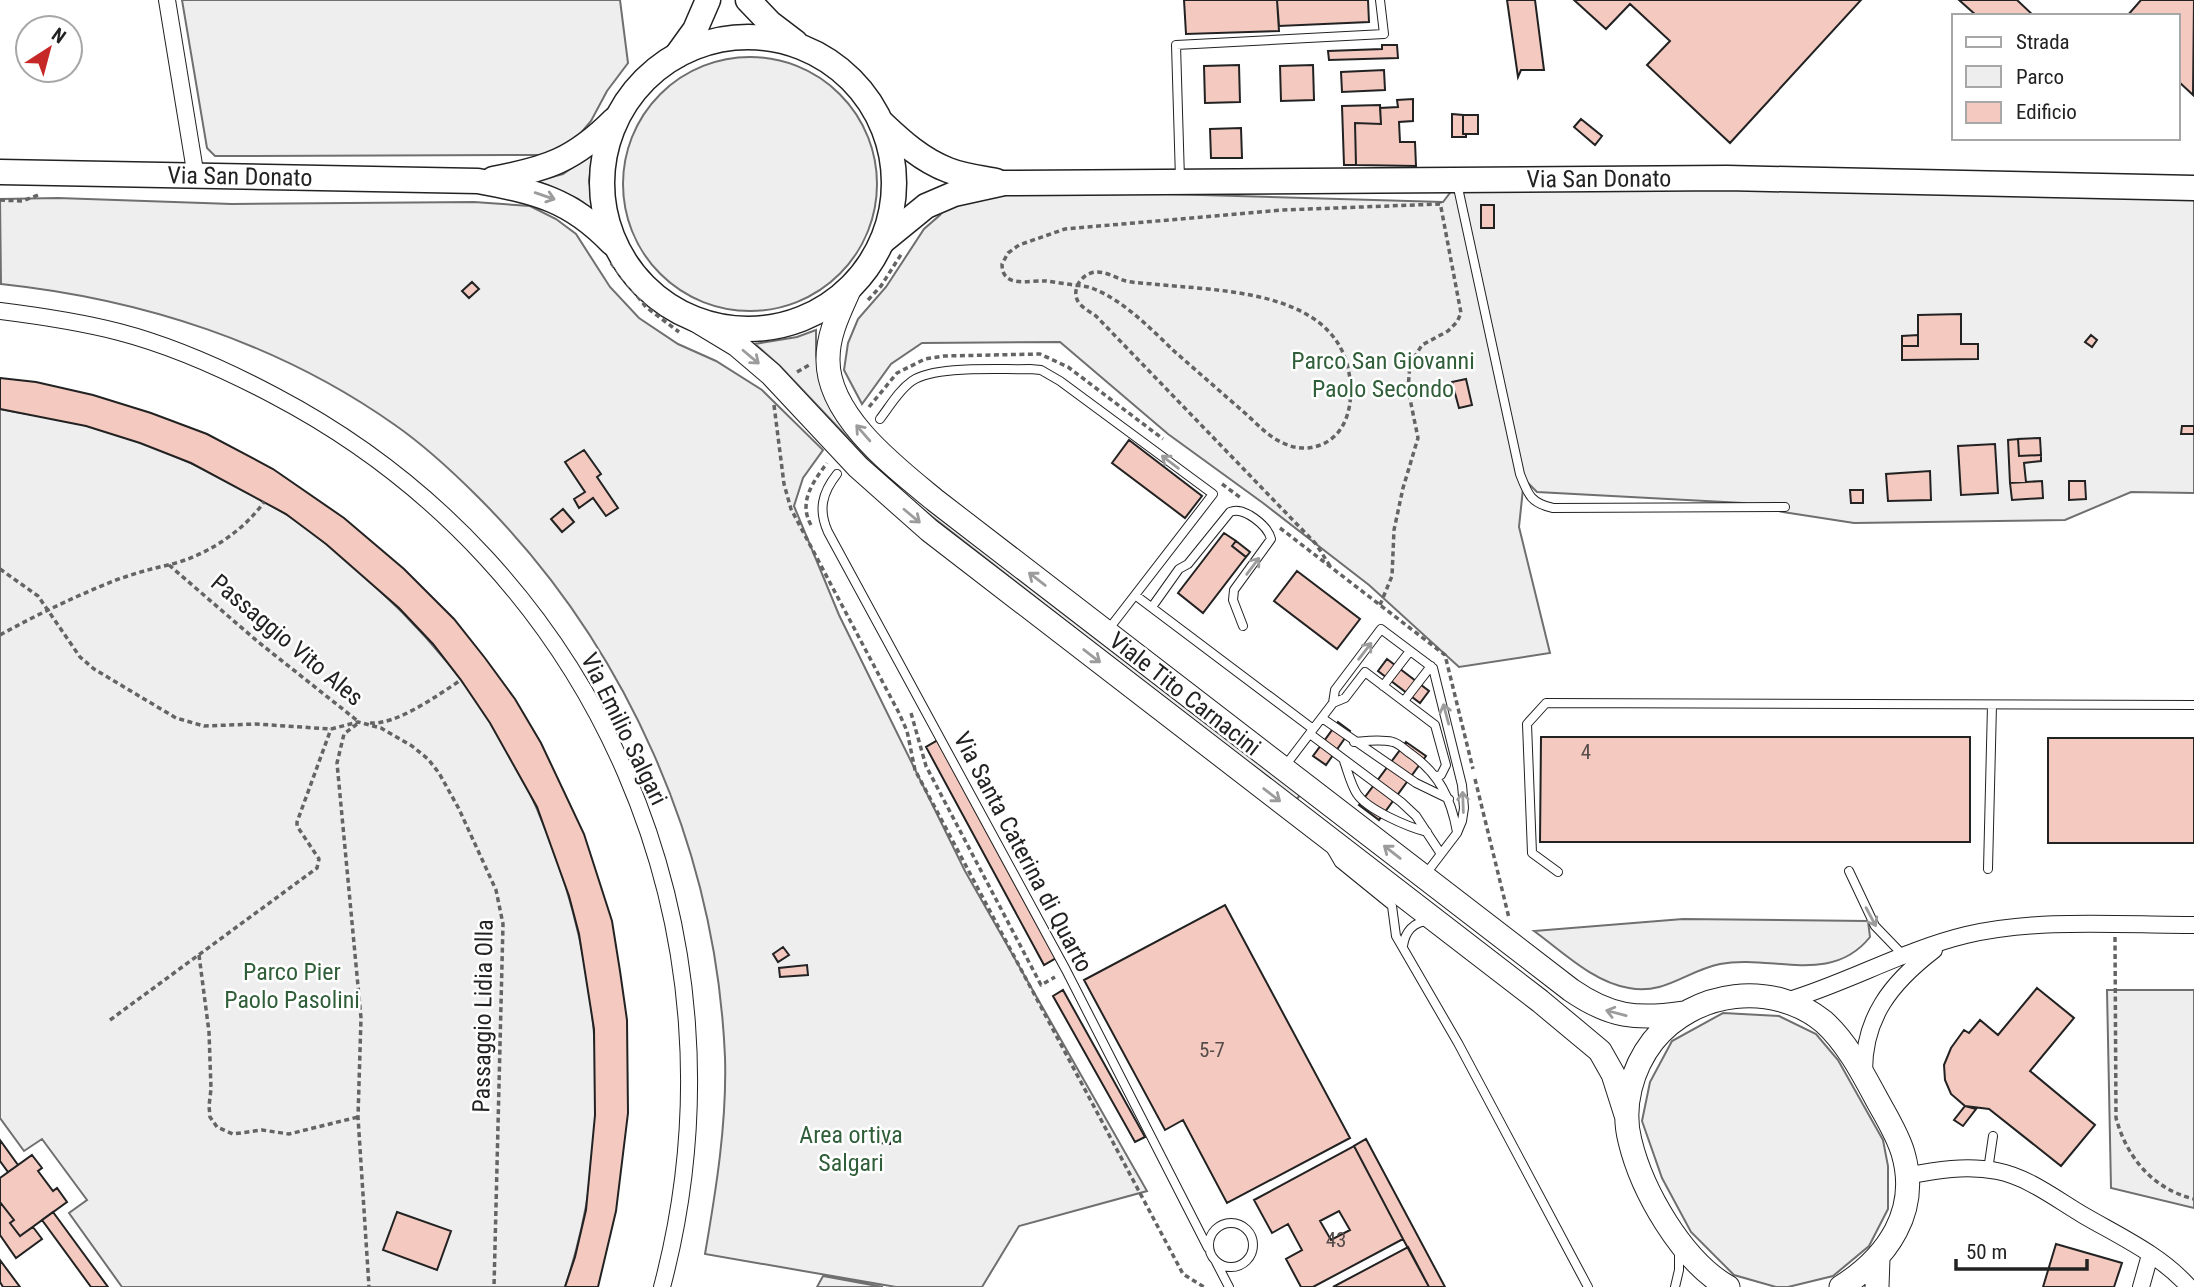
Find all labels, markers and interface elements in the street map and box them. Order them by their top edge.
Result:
north arrow [14,14,84,84]
legend [1952,14,2180,140]
text: N [47,23,70,48]
text: Strada [2016,30,2070,54]
text: Parco [2016,65,2064,89]
text: Edificio [2016,100,2077,124]
street label: Via San Donato [167,161,313,192]
street label: Via San Donato [1526,164,1671,193]
one-way arrow [533,191,555,203]
park label: Parco San Giovanni Paolo Secondo [1291,347,1475,403]
one-way arrow [741,349,759,365]
one-way arrow [855,425,871,443]
one-way arrow [1161,455,1180,469]
one-way arrow [903,508,921,524]
one-way arrow [1245,557,1260,576]
street label: Passaggio Vito Ales [205,568,369,712]
one-way arrow [1028,572,1047,587]
street label: Viale Tito Carnacini [1104,626,1266,762]
one-way arrow [1357,642,1372,661]
street label: Via Emilio Salgari [575,648,673,810]
one-way arrow [1082,648,1101,663]
one-way arrow [1439,704,1452,726]
street label: Via Santa Caterina di Quarto [948,727,1098,977]
house number: 4 [1581,740,1591,764]
one-way arrow [1262,787,1281,802]
one-way arrow [1456,791,1470,814]
one-way arrow [1384,845,1402,860]
one-way arrow [1865,906,1879,927]
street label: Passaggio Lidia Olla [467,919,499,1113]
park label: Parco Pier Paolo Pasolini [224,958,360,1014]
one-way arrow [1605,1006,1628,1019]
house number: 5-7 [1199,1038,1225,1062]
park label: Area ortiva Salgari [799,1121,903,1177]
house number: 43 [1326,1228,1346,1252]
scale bar [1956,1228,2087,1272]
text: 50 m [1966,1240,2007,1264]

